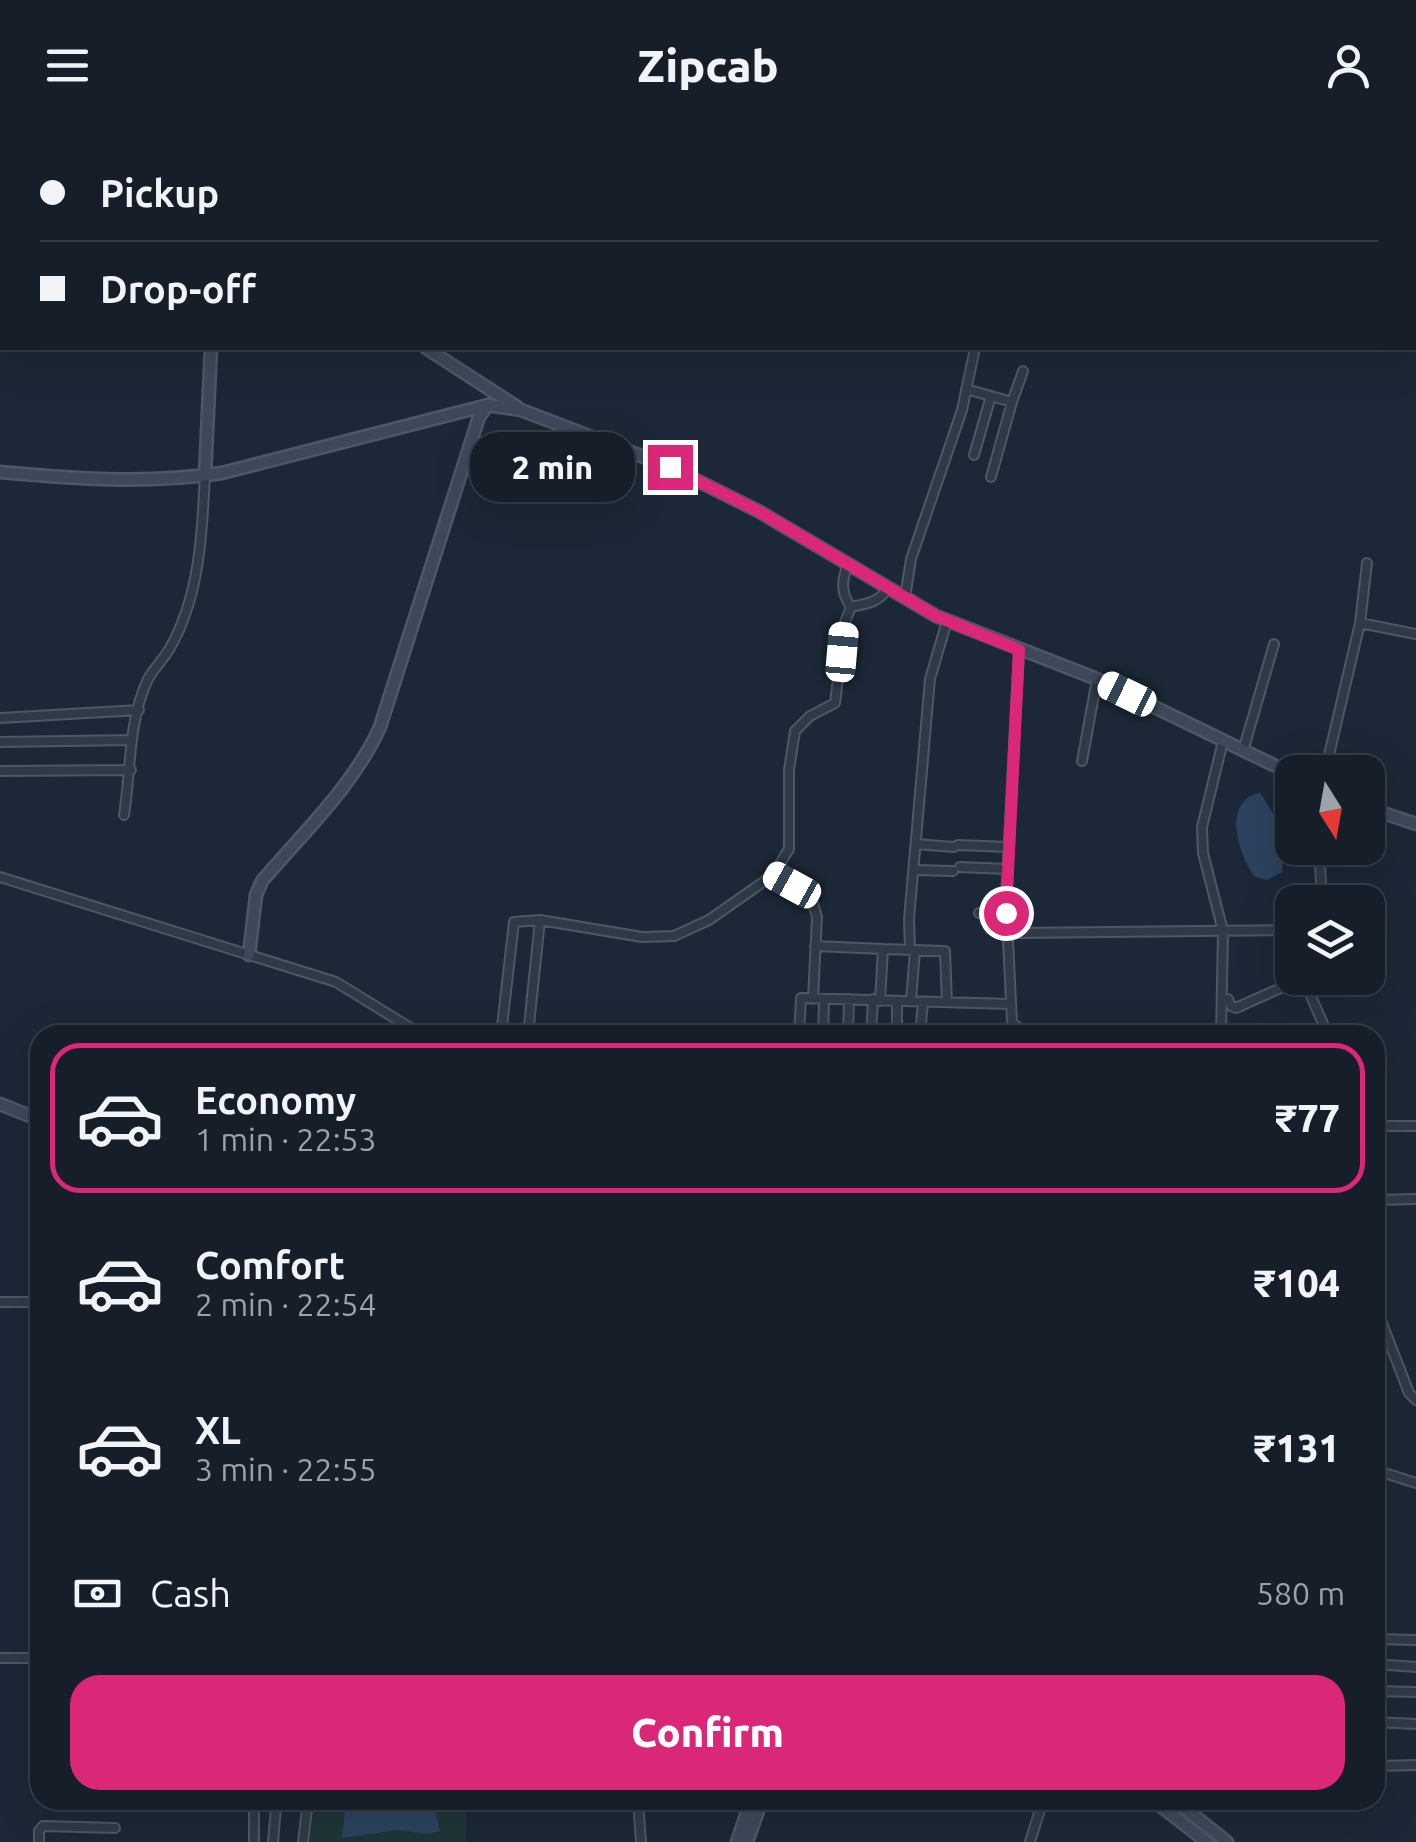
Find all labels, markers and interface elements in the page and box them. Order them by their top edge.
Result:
icon: menu [40,38,95,93]
icon: person [1321,38,1376,93]
text: Zipcab [637,40,779,91]
text: Pickup [100,172,219,214]
text: Drop-off [100,268,256,310]
callout: 2 min [470,432,635,502]
route end [648,445,693,490]
text: 2 min [512,449,593,485]
car [824,621,860,683]
car [1093,667,1161,721]
north arrow [1275,755,1385,865]
map controls [1275,755,1385,995]
car [758,857,826,913]
button: layers [1275,885,1385,995]
route start [984,891,1029,936]
icon: car [75,1073,165,1163]
text: Economy [195,1079,356,1121]
text: ₹77 [1276,1097,1340,1139]
text: 1 min · 22:53 [195,1121,377,1157]
icon: car [75,1238,165,1328]
text: Comfort [195,1244,345,1286]
text: ₹104 [1254,1262,1340,1304]
text: 2 min · 22:54 [195,1286,377,1322]
icon: car [75,1403,165,1493]
text: XL [195,1409,241,1451]
text: ₹131 [1254,1427,1340,1469]
text: 3 min · 22:55 [195,1451,377,1487]
icon: cash [70,1566,125,1621]
text: Cash [150,1572,231,1614]
text: 580 m [1256,1575,1345,1611]
button: Confirm [70,1675,1345,1790]

